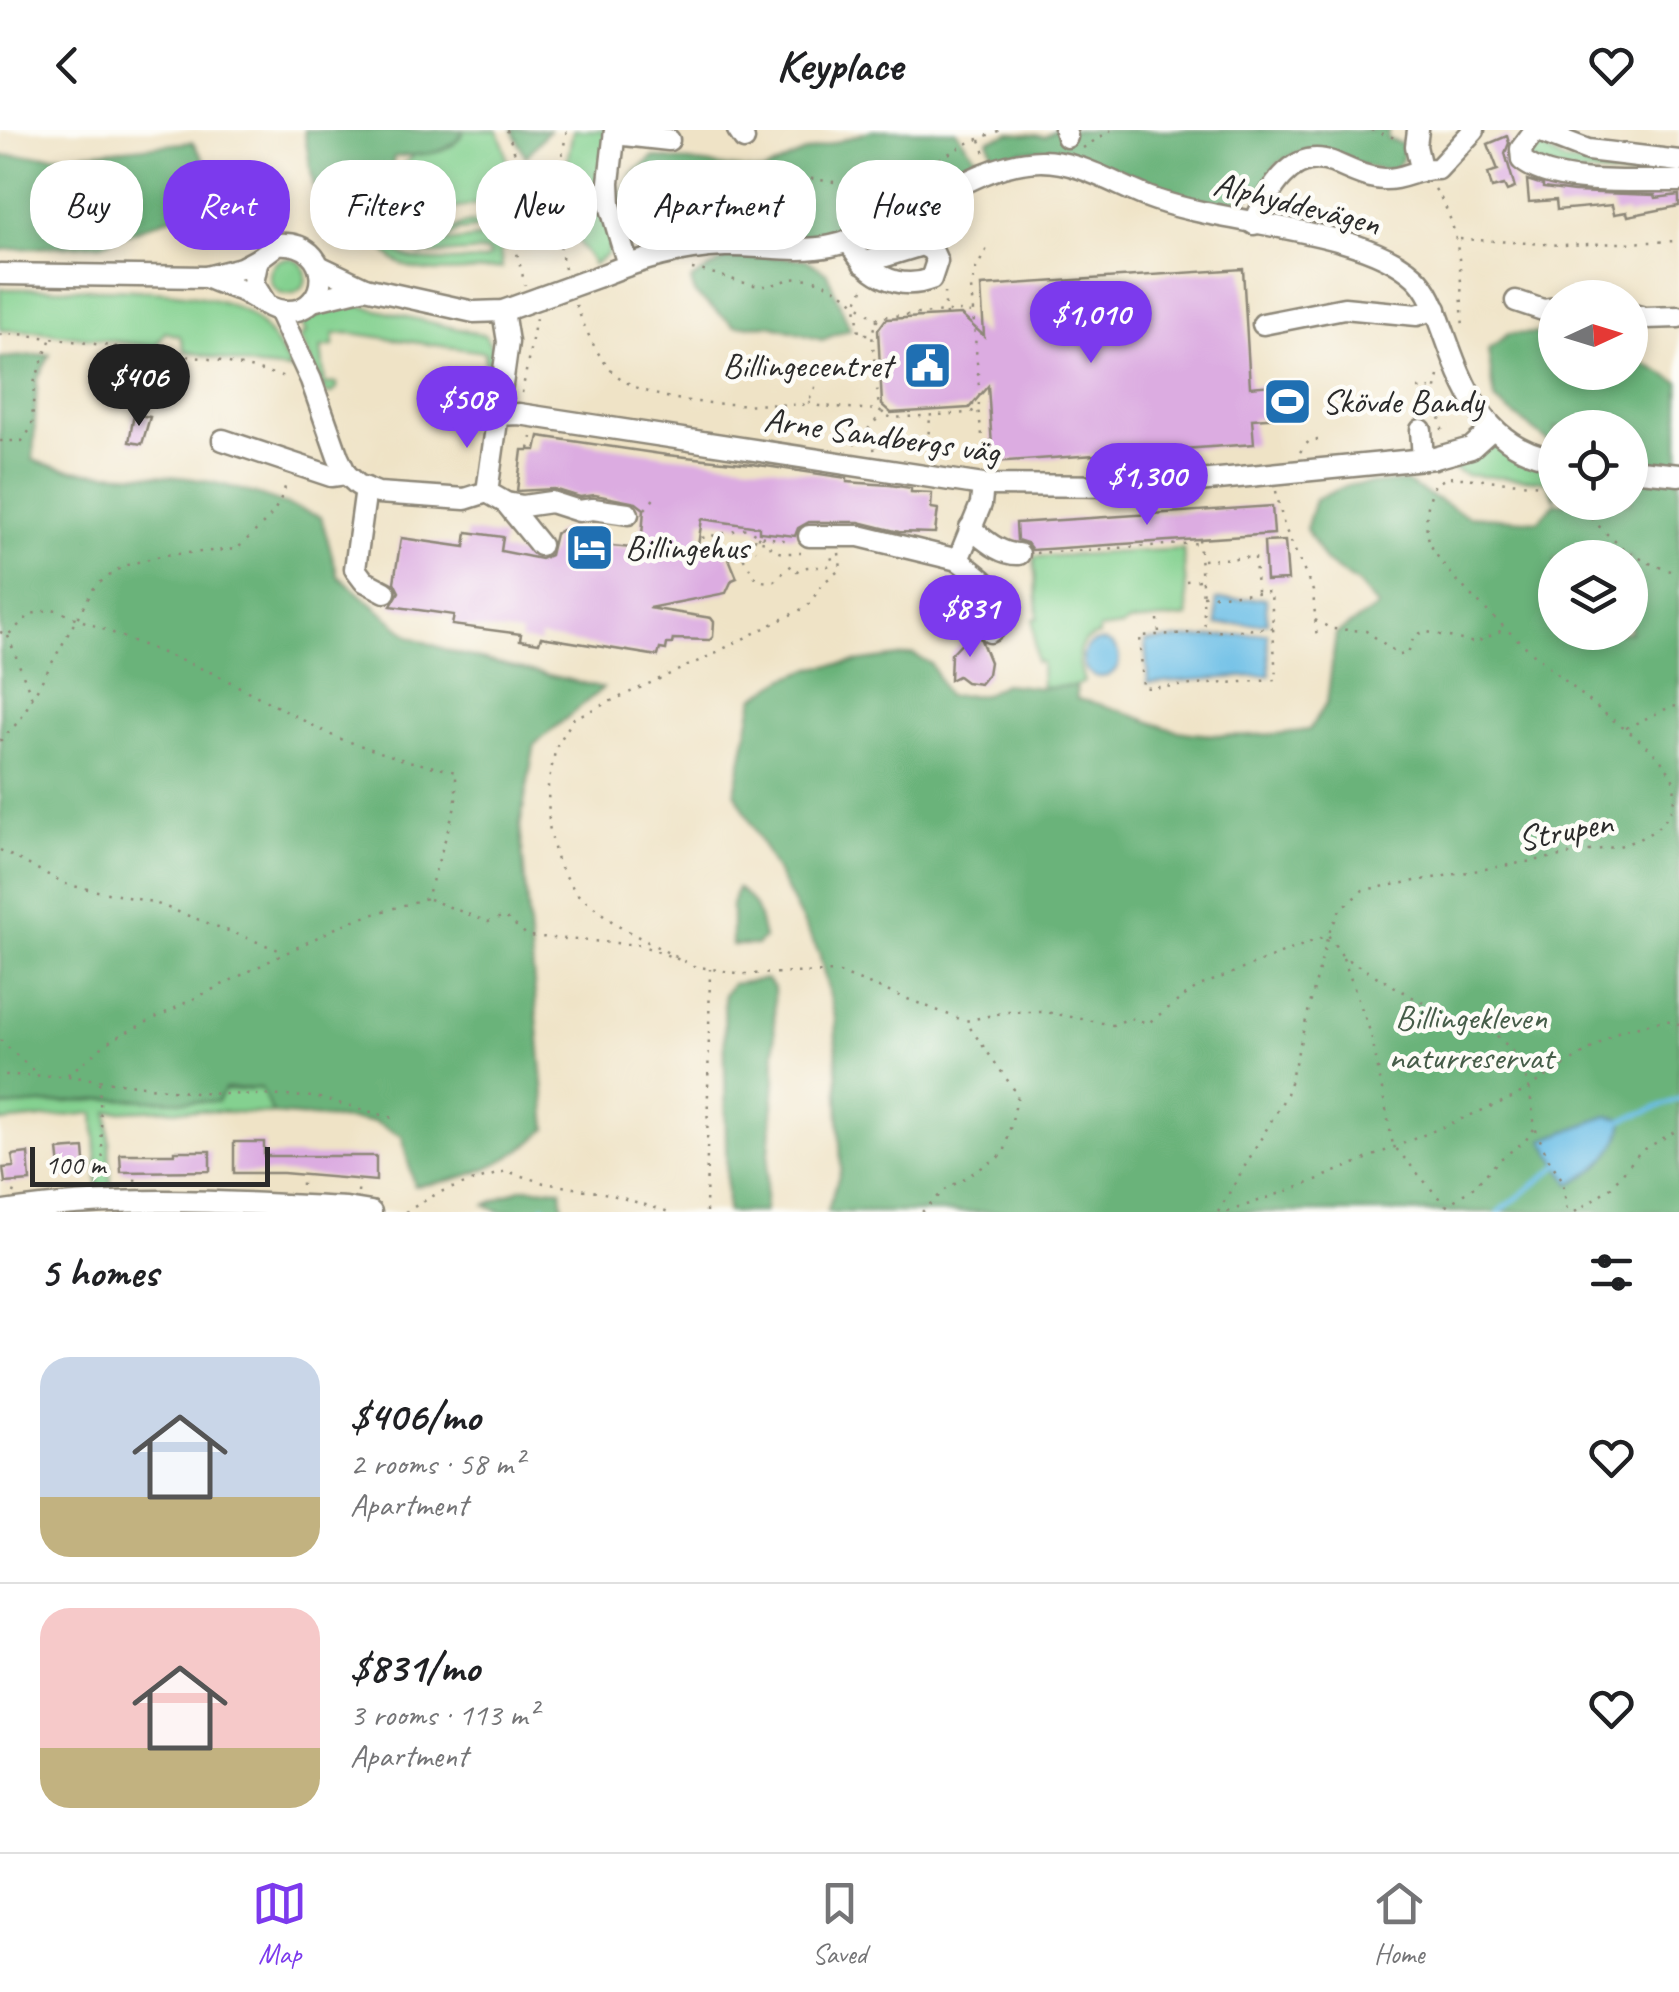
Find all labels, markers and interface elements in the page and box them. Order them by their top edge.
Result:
text: Keyplace [776,37,903,94]
icon: back [40,38,95,93]
icon: heart [1584,38,1639,93]
chip: Buy [30,160,143,250]
chip: Rent [163,160,290,250]
chip: Filters [310,160,456,250]
chip: New [476,160,597,250]
chip: Apartment [617,160,816,250]
chip: House [836,160,974,250]
street label: Alphyddevägen [1209,161,1385,246]
north arrow [1538,280,1648,390]
map controls [1538,280,1648,650]
pin: $1,010 [1010,281,1172,366]
text: $1,010 [1052,293,1130,334]
public building icon: Billingecentret [901,339,953,391]
place label: Billingecentret [722,343,896,388]
pin: $406 [80,344,198,429]
text: $406 [110,356,168,397]
pin: $508 [408,366,526,451]
sports icon: Skövde Bandy [1261,375,1313,427]
text: $508 [438,378,496,419]
place label: Skövde Bandy [1322,379,1485,424]
street label: Arne Sandbergs väg [761,397,1004,475]
button: locate [1538,410,1648,520]
pin: $1,300 [1066,443,1228,528]
text: $1,300 [1108,455,1186,496]
hotel icon: Billingehus [564,521,616,573]
place label: Billingehus [625,525,752,570]
button: layers [1538,540,1648,650]
pin: $831 [911,575,1029,660]
text: $831 [941,587,999,628]
street label: Strupen [1514,799,1617,862]
park label: Billingekleven naturreservat [1388,995,1557,1080]
scale bar [30,1142,270,1186]
text: 100 m [45,1147,105,1182]
icon: filters [1584,1245,1639,1300]
text: 5 homes [40,1246,158,1299]
text: $406/mo [350,1390,480,1443]
icon: home [120,1397,240,1517]
icon: heart [1584,1430,1639,1485]
text: 2 rooms · 58 m² [350,1443,523,1484]
text: Apartment [350,1484,468,1525]
text: $831/mo [350,1641,479,1694]
icon: home [120,1648,240,1768]
icon: heart [1584,1681,1639,1736]
text: 3 rooms · 113 m² [350,1694,537,1735]
text: Apartment [350,1735,468,1776]
tab: Map [252,1876,307,1971]
tab: Saved [812,1876,867,1971]
tab: Home [1372,1876,1427,1971]

